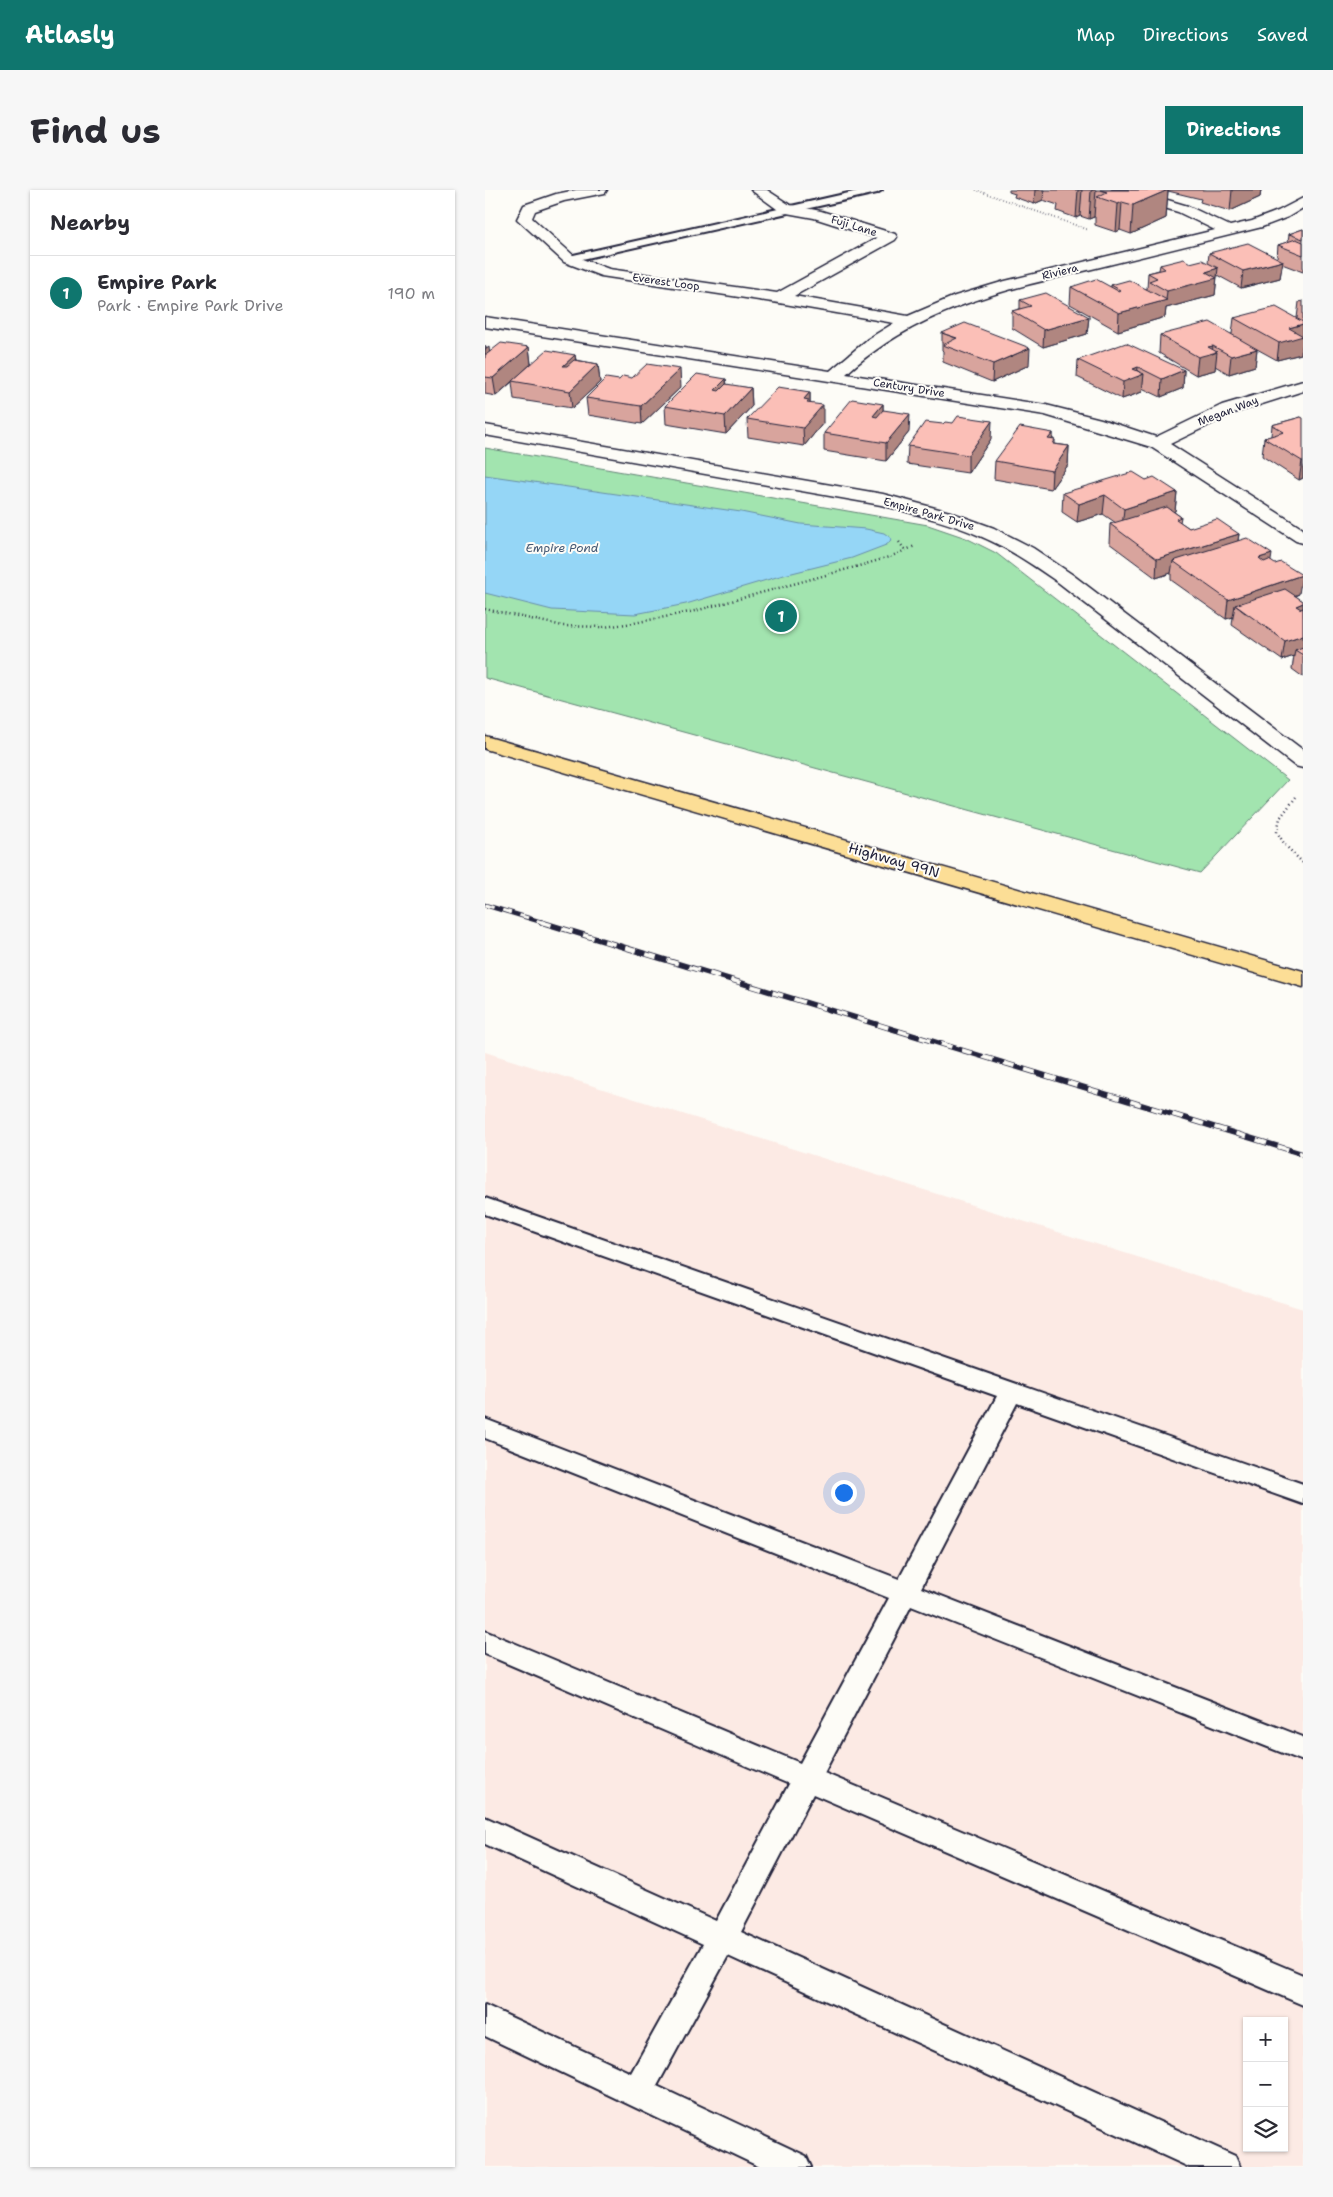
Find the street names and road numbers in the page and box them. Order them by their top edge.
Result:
street label: Fuji Lane [829,212,879,240]
street label: Riviera [1040,260,1080,284]
street label: Everest Loop [631,270,701,294]
street label: Century Drive [872,375,946,401]
street label: Megan Way [1196,393,1260,429]
street label: Empire Park Drive [882,494,976,534]
street label: Highway 99N [846,838,942,882]

